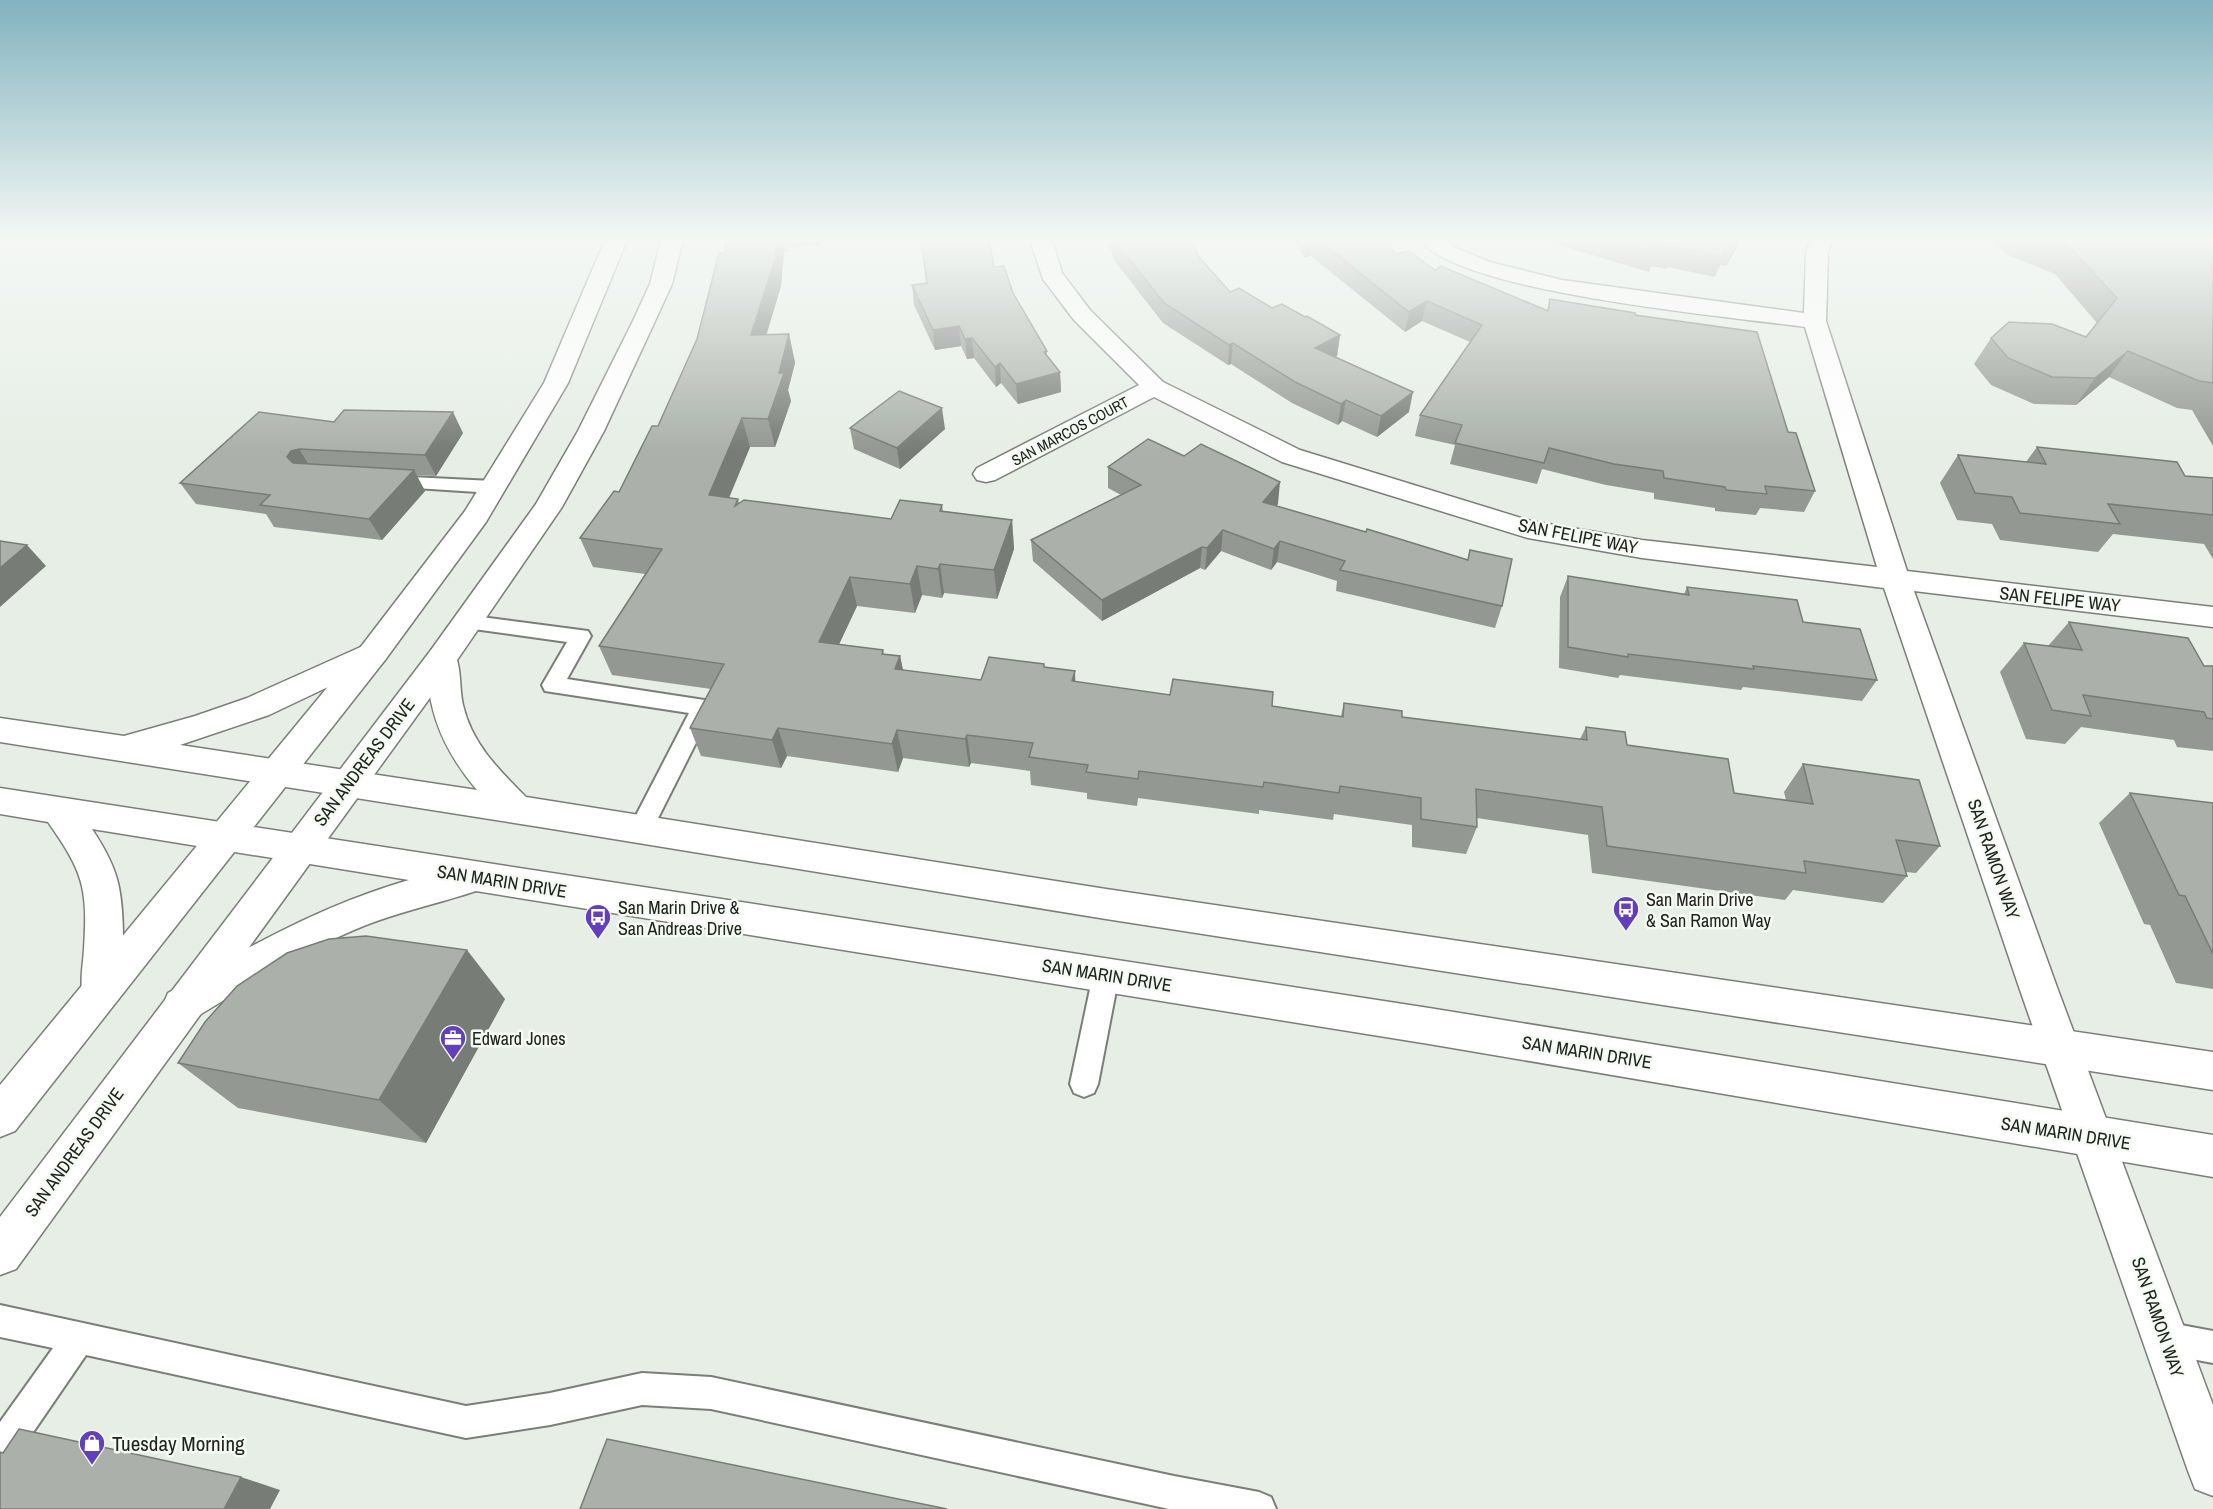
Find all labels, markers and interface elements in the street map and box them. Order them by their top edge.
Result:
street label: SAN MARCOS COURT [1008,391,1133,471]
street label: SAN FELIPE WAY [1516,512,1640,560]
street label: SAN FELIPE WAY [1998,580,2122,618]
street label: SAN ANDREAS DRIVE [308,693,420,831]
street label: SAN RAMON WAY [1962,796,2026,923]
street label: SAN MARIN DRIVE [435,858,569,904]
place label: San Marin Drive & San Ramon Way [1646,887,1772,933]
bus stop icon: San Marin Drive & San Ramon Way [1611,894,1641,932]
place label: San Marin Drive & San Andreas Drive [618,895,742,941]
bus stop icon: San Marin Drive & San Andreas Drive [583,902,613,940]
street label: SAN MARIN DRIVE [1040,952,1174,998]
office icon: Edward Jones [438,1023,468,1061]
place label: Edward Jones [472,1026,566,1051]
street label: SAN MARIN DRIVE [1520,1029,1654,1075]
street label: SAN ANDREAS DRIVE [19,1082,129,1222]
street label: SAN MARIN DRIVE [1999,1110,2133,1156]
street label: SAN RAMON WAY [2126,1254,2190,1381]
shop icon: Tuesday Morning [77,1428,107,1466]
place label: Tuesday Morning [112,1429,245,1458]

